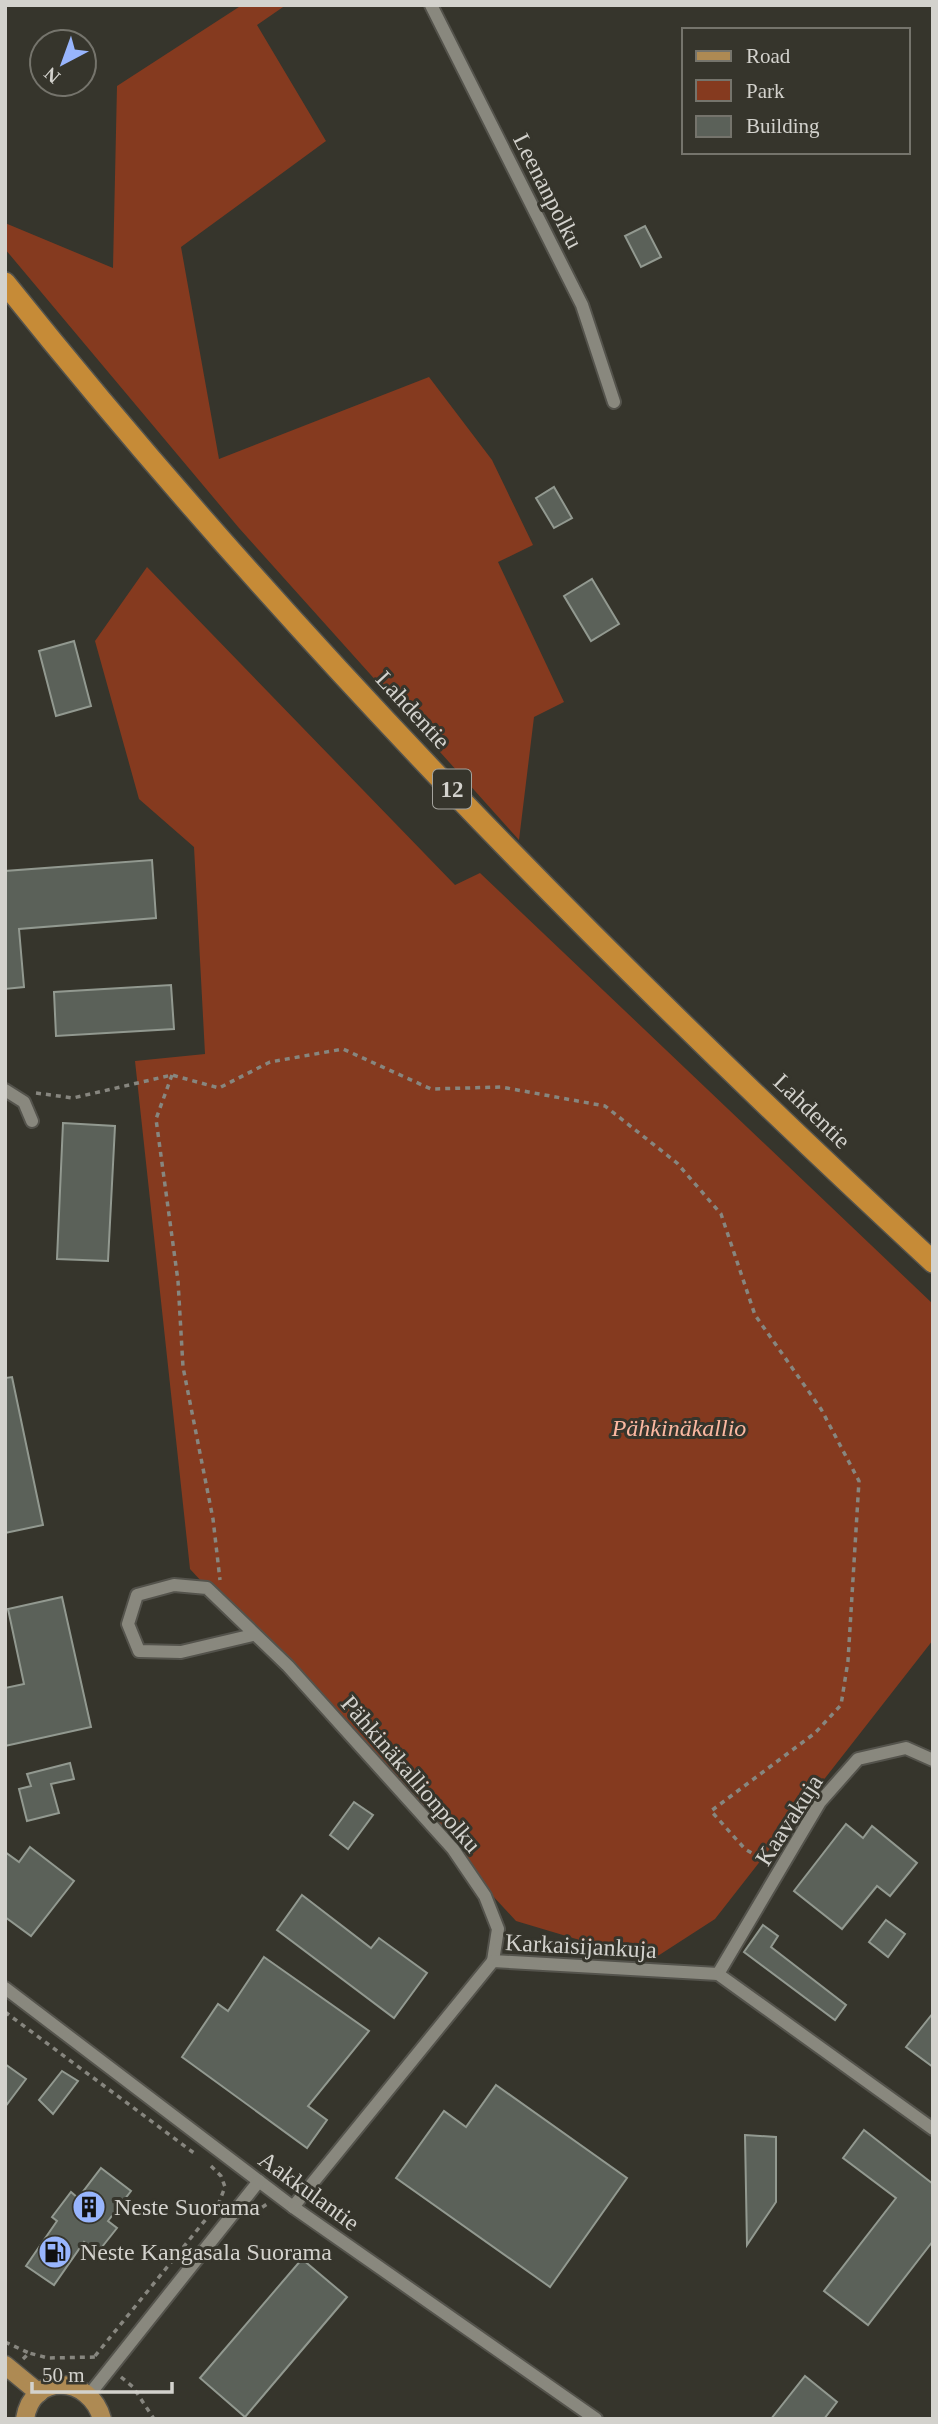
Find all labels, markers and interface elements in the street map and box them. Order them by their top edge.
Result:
north arrow [28,28,98,98]
legend [682,28,910,154]
text: Road [746,44,791,68]
text: N [40,63,64,88]
text: Park [746,79,785,103]
text: Building [746,114,820,138]
street label: Leenanpolku [508,129,588,253]
street label: Lahdentie [371,666,455,754]
road number: 12 [433,769,471,808]
street label: Lahdentie [768,1068,856,1154]
park label: Pähkinäkallio [611,1415,746,1441]
street label: Pähkinäkallionpolku [336,1691,486,1857]
street label: Kaavakuja [750,1770,828,1870]
street label: Karkaisijankuja [504,1929,658,1963]
street label: Aakkulantie [254,2146,364,2236]
building icon: Neste Suorama [70,2188,108,2226]
place label: Neste Suorama [114,2194,260,2220]
fuel station icon: Neste Kangasala Suorama [36,2233,74,2271]
place label: Neste Kangasala Suorama [80,2239,332,2265]
scale bar [32,2350,172,2394]
text: 50 m [42,2363,85,2387]

